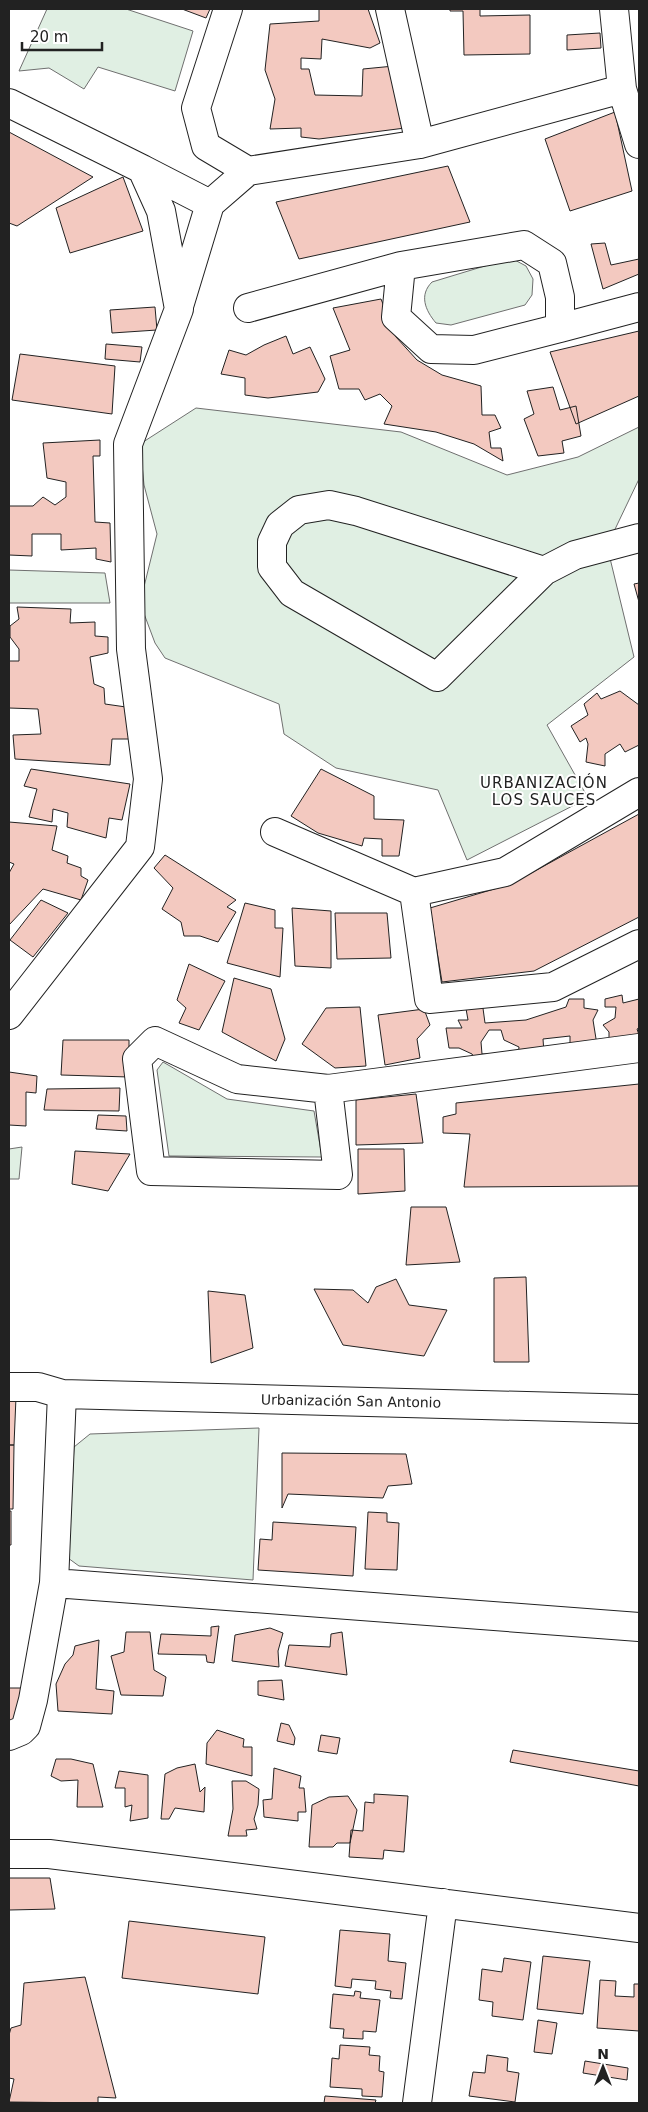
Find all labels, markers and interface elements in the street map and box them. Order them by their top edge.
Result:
scale bar [22,20,102,52]
text: 20 m [30,28,68,46]
district label: URBANIZACIÓN LOS SAUCES [480,773,608,809]
street label: Urbanización San Antonio [261,1391,441,1411]
north arrow [578,2042,628,2092]
text: N [597,2046,609,2062]

